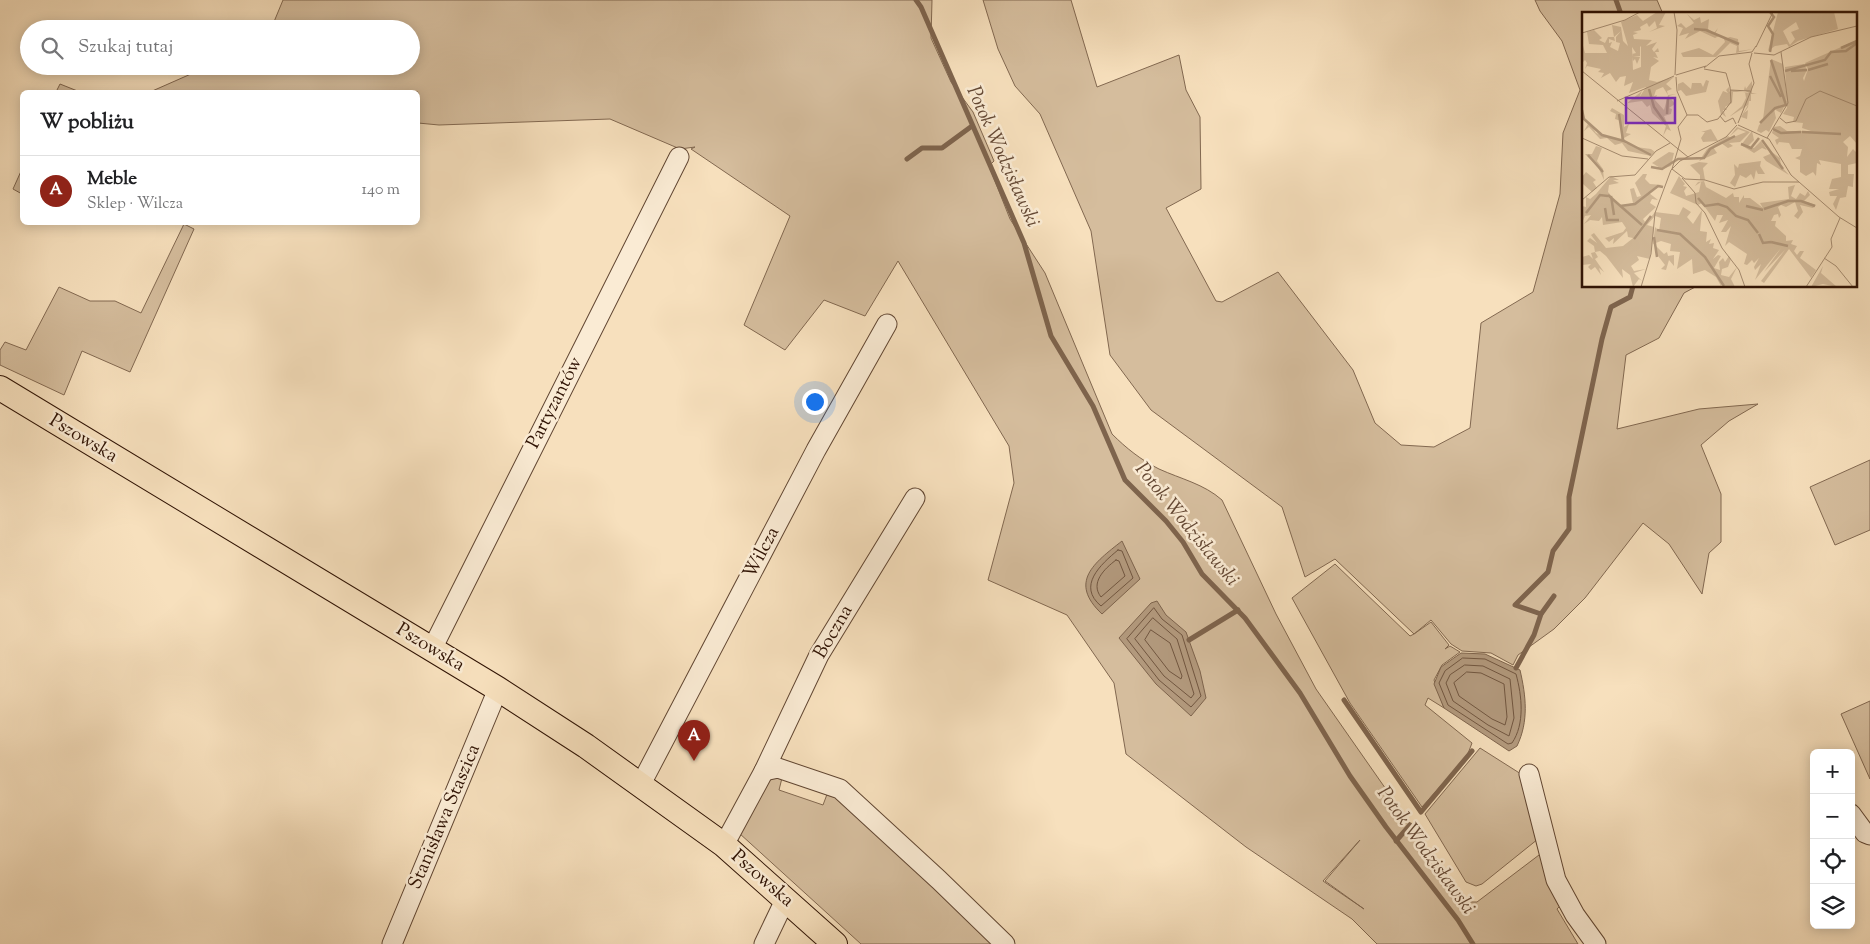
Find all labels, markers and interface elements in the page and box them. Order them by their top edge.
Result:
inset map [1582,12,1858,288]
search box [20,20,420,75]
icon: search [38,34,66,62]
text: Szukaj tutaj [78,34,173,61]
water label: Potok Wodzisławski [958,82,1046,232]
text: W pobliżu [40,108,134,138]
text: Meble [87,166,137,193]
text: A [50,179,63,202]
text: 140 m [362,179,400,202]
text: Sklep · Wilcza [87,193,183,216]
street label: Partyzantów [520,353,590,453]
your location [802,389,828,415]
street label: Pszowska [44,408,123,470]
water label: Potok Wodzisławski [1127,457,1245,593]
street label: Wilcza [737,522,787,584]
street label: Boczna [808,600,860,664]
street label: Pszowska [391,617,470,679]
pin: A [678,720,710,761]
street label: Stanisława Staszica [402,740,488,894]
map controls [1810,749,1855,929]
button: + [1810,749,1855,794]
water label: Potok Wodzisławski [1369,781,1481,921]
button: − [1810,794,1855,839]
button: locate [1810,839,1855,884]
street label: Pszowska [725,844,800,914]
button: layers [1810,884,1855,929]

